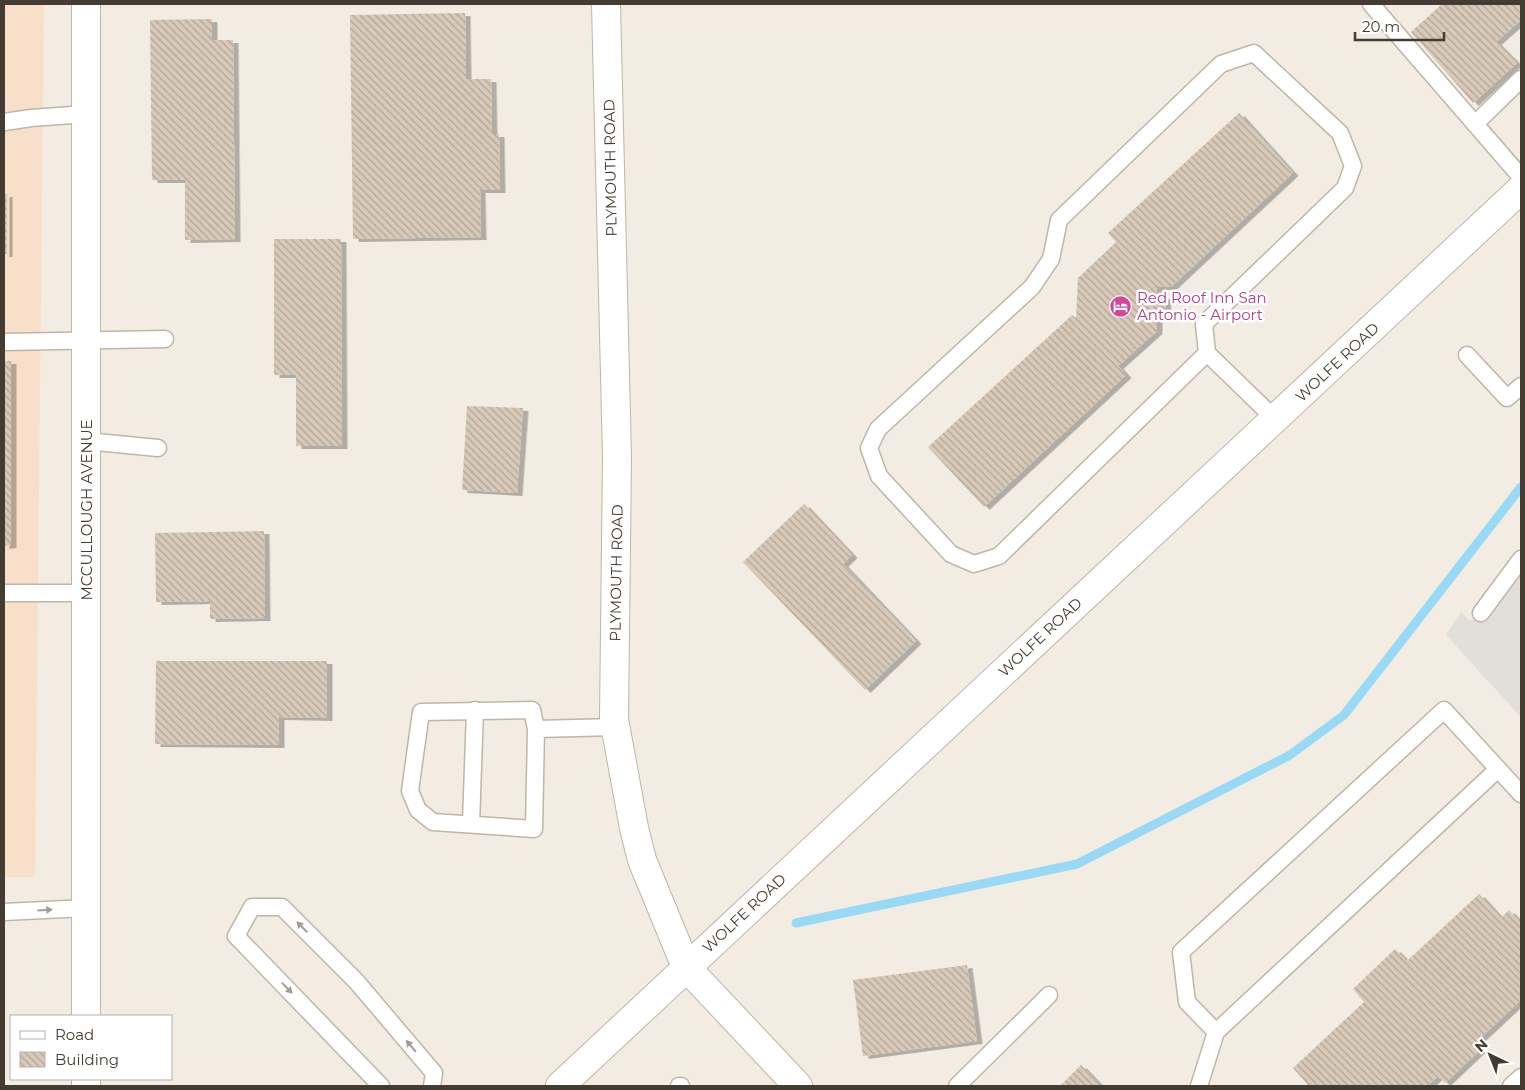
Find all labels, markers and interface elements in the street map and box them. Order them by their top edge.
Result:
scale bar [1355,10,1444,42]
text: 20 m [1362,17,1400,36]
street label: PLYMOUTH ROAD [599,99,621,237]
place label: Red Roof Inn San Antonio - Airport [1137,288,1267,324]
hotel icon: Red Roof Inn San Antonio - Airport [1109,294,1133,318]
street label: WOLFE ROAD [1291,318,1383,406]
street label: MCCULLOUGH AVENUE [77,419,96,601]
street label: PLYMOUTH ROAD [605,504,627,642]
street label: WOLFE ROAD [994,593,1086,681]
street label: WOLFE ROAD [698,869,790,957]
one-way arrow [37,906,53,914]
one-way arrow [296,921,308,933]
one-way arrow [280,982,292,994]
legend [10,1015,172,1080]
text: Road [55,1025,94,1044]
north arrow [1465,1030,1515,1080]
text: N [1471,1035,1491,1056]
one-way arrow [406,1040,417,1053]
text: Building [55,1050,119,1069]

